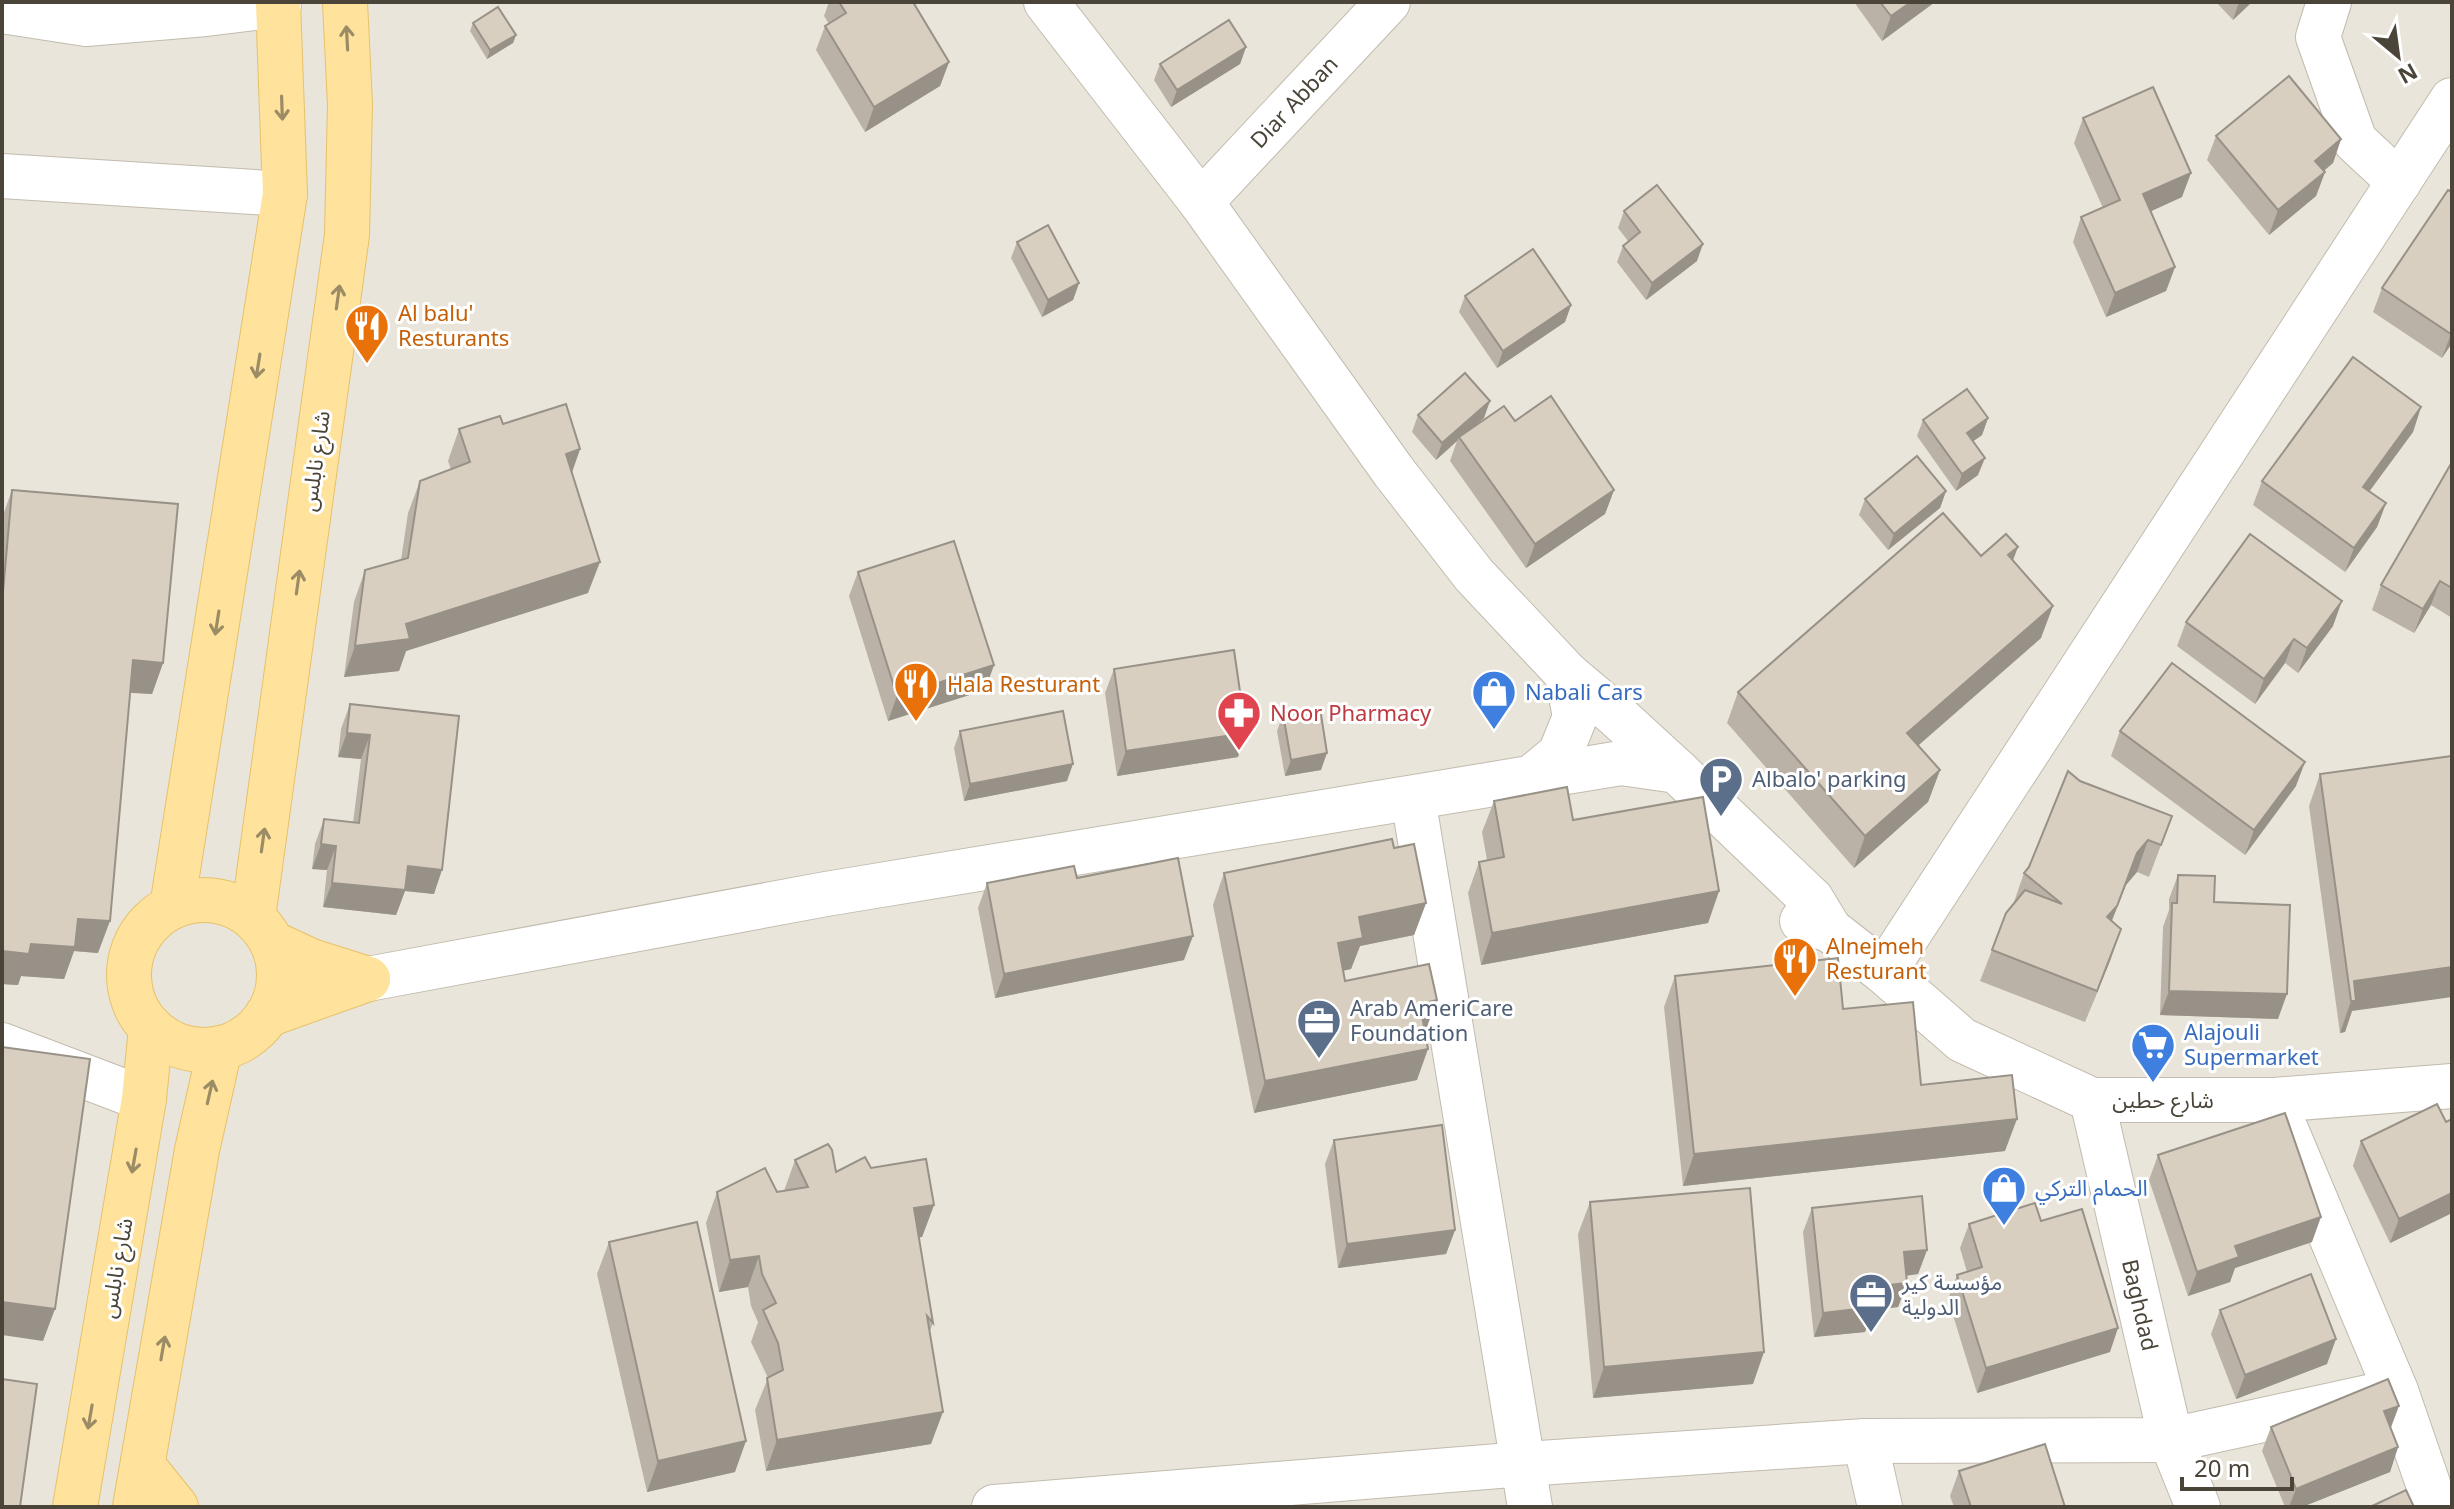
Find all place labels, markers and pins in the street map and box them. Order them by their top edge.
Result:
place label: Al balu' Resturants [398,297,509,352]
restaurant icon: Al balu' Resturants [343,302,391,365]
restaurant icon: Hala Resturant [892,660,940,723]
place label: Hala Resturant [947,668,1100,698]
shop icon: Nabali Cars [1470,668,1518,731]
place label: Nabali Cars [1525,676,1643,706]
pharmacy icon: Noor Pharmacy [1215,689,1263,752]
place label: Noor Pharmacy [1270,697,1432,727]
parking icon: Albalo' parking [1697,755,1745,818]
place label: Albalo' parking [1752,763,1907,793]
place label: Alnejmeh Resturant [1826,930,1927,985]
restaurant icon: Alnejmeh Resturant [1771,935,1819,998]
place label: Arab AmeriCare Foundation [1350,992,1513,1047]
office icon: Arab AmeriCare Foundation [1295,997,1343,1060]
place label: Alajouli Supermarket [2184,1016,2319,1071]
supermarket icon: Alajouli Supermarket [2129,1021,2177,1084]
shop icon: الحمام التركي [1980,1164,2028,1227]
place label: الحمام التركي [2035,1172,2148,1205]
place label: مؤسسة كير الدولية [1901,1266,2002,1321]
office icon: مؤسسة كير الدولية [1847,1271,1895,1334]

